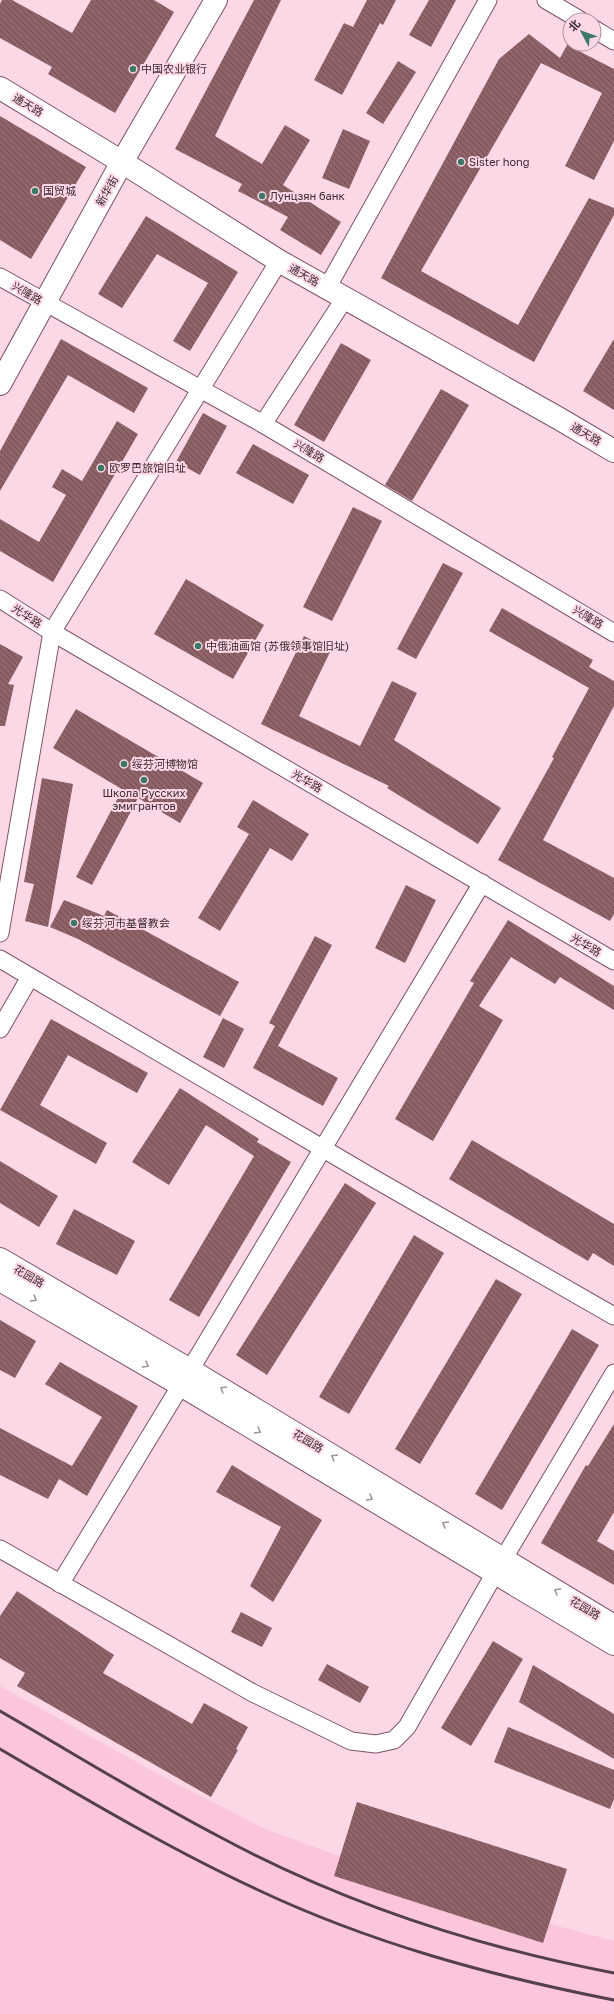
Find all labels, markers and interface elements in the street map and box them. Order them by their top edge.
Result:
north arrow [562,12,602,52]
text: 北 [566,17,583,34]
place label: 中国农业银行 [141,62,207,75]
marker: 中国农业银行 [128,64,138,74]
street label: 通天路 [11,91,46,119]
place label: Sister hong [469,155,530,168]
marker: Sister hong [456,157,466,167]
street label: 新华街 [93,173,120,208]
place label: 国贸城 [43,184,76,197]
marker: 国贸城 [30,186,40,196]
place label: Лунцзян банк [270,189,346,202]
marker: Лунцзян банк [257,191,267,201]
street label: 通天路 [287,261,322,288]
street label: 兴隆路 [10,279,45,306]
street label: 通天路 [569,420,604,448]
street label: 兴隆路 [292,437,327,465]
place label: 欧罗巴旅馆旧址 [109,461,186,474]
marker: 欧罗巴旅馆旧址 [96,463,106,473]
street label: 光华路 [10,601,45,630]
street label: 兴隆路 [571,603,606,631]
place label: 中俄油画馆 (苏俄领事馆旧址) [206,639,349,652]
marker: 中俄油画馆 (苏俄领事馆旧址) [193,641,203,651]
place label: 绥芬河博物馆 [132,757,198,770]
marker: 绥芬河博物馆 [119,759,129,769]
street label: 光华路 [290,767,325,794]
marker: Школа Русских эмигрантов [139,775,149,785]
place label: Школа Русских эмигрантов [102,786,186,812]
place label: 绥芬河市基督教会 [82,916,170,929]
marker: 绥芬河市基督教会 [69,918,79,928]
street label: 光华路 [569,931,604,959]
street label: 花园路 [12,1262,47,1289]
one-way arrow [30,1295,37,1302]
one-way arrow [142,1360,149,1367]
one-way arrow [220,1387,227,1394]
one-way arrow [254,1427,261,1434]
street label: 花园路 [291,1427,326,1455]
one-way arrow [331,1454,338,1461]
one-way arrow [366,1493,373,1500]
one-way arrow [442,1521,449,1529]
one-way arrow [554,1589,561,1596]
street label: 花园路 [568,1594,603,1622]

